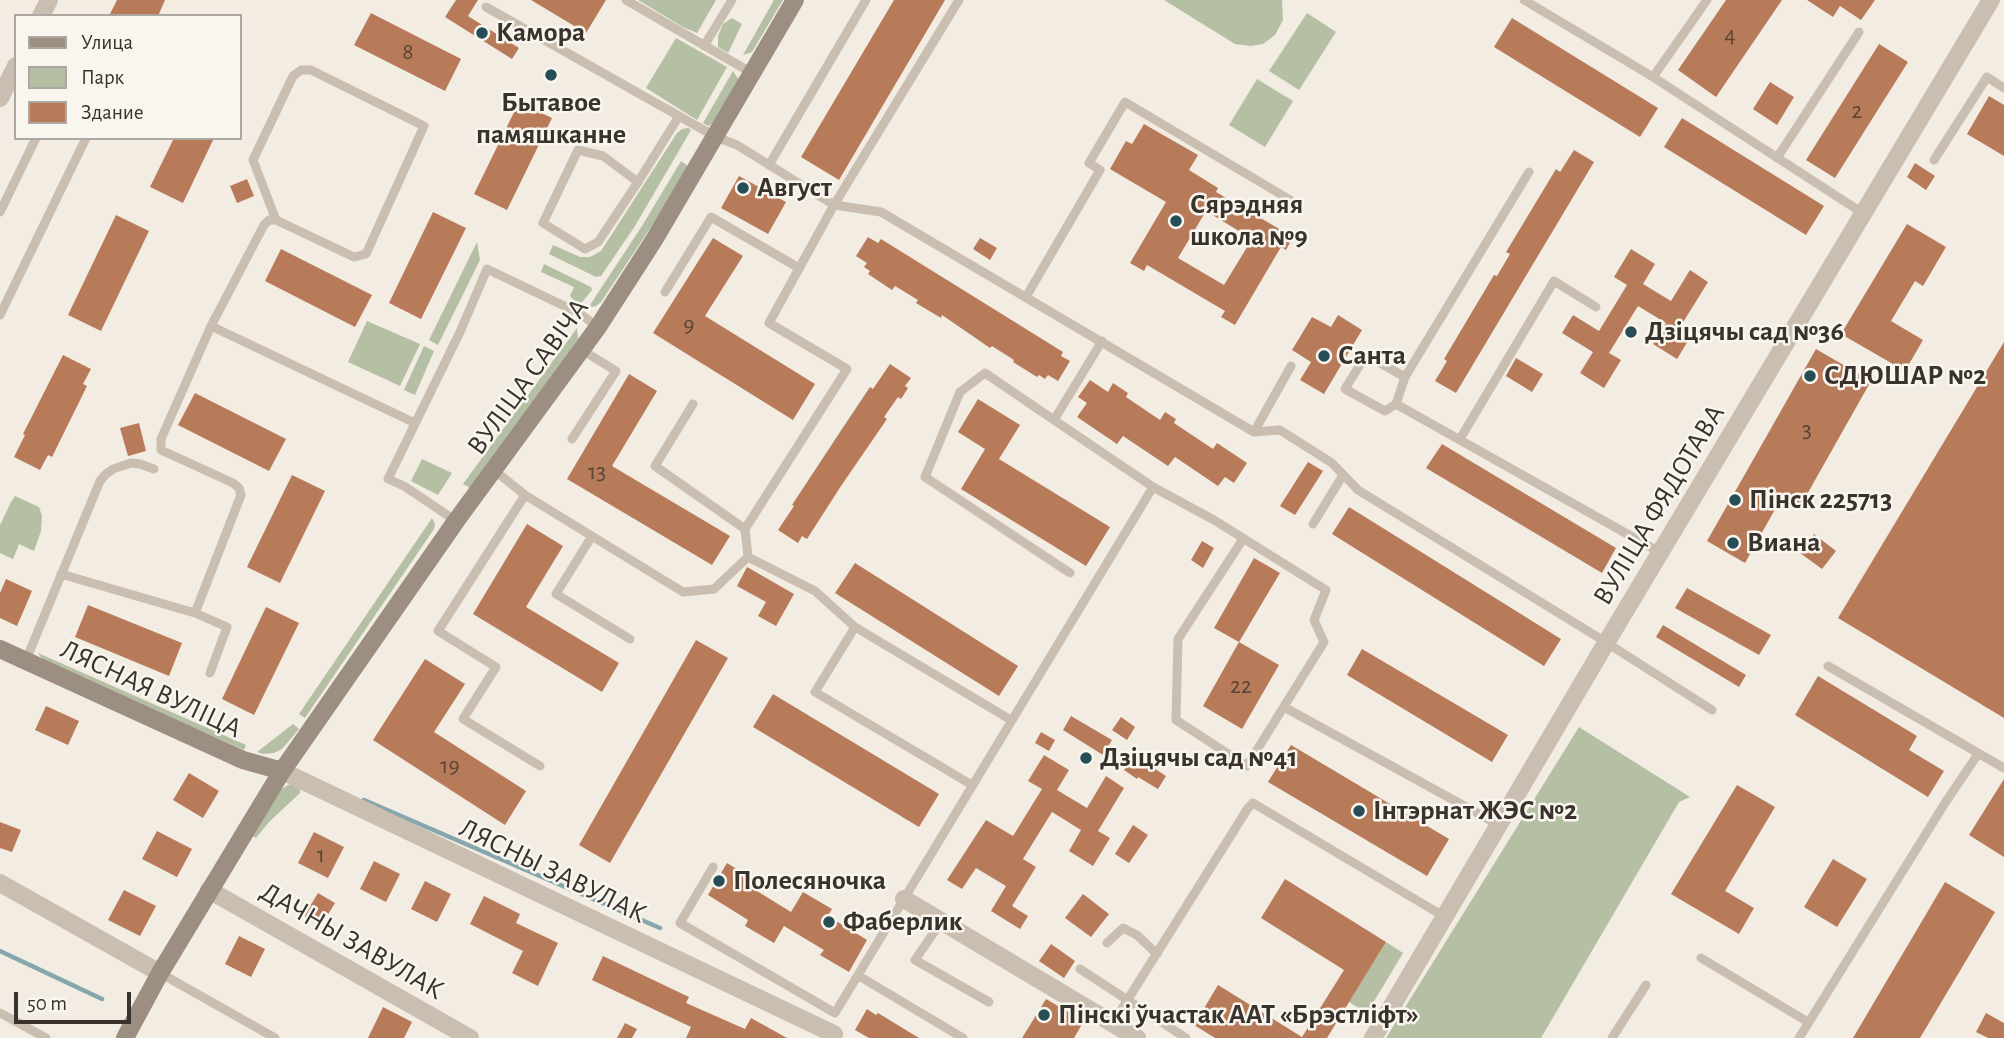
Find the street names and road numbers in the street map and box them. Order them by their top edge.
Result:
street label: ВУЛІЦА САВІЧА [460,292,596,462]
street label: ВУЛІЦА ФЯДОТАВА [1586,399,1732,611]
street label: ЛЯСНАЯ ВУЛІЦА [55,632,247,746]
street label: ЛЯСНЫ ЗАВУЛАК [454,811,652,931]
street label: ДАЧНЫ ЗАВУЛАК [254,875,450,1007]

